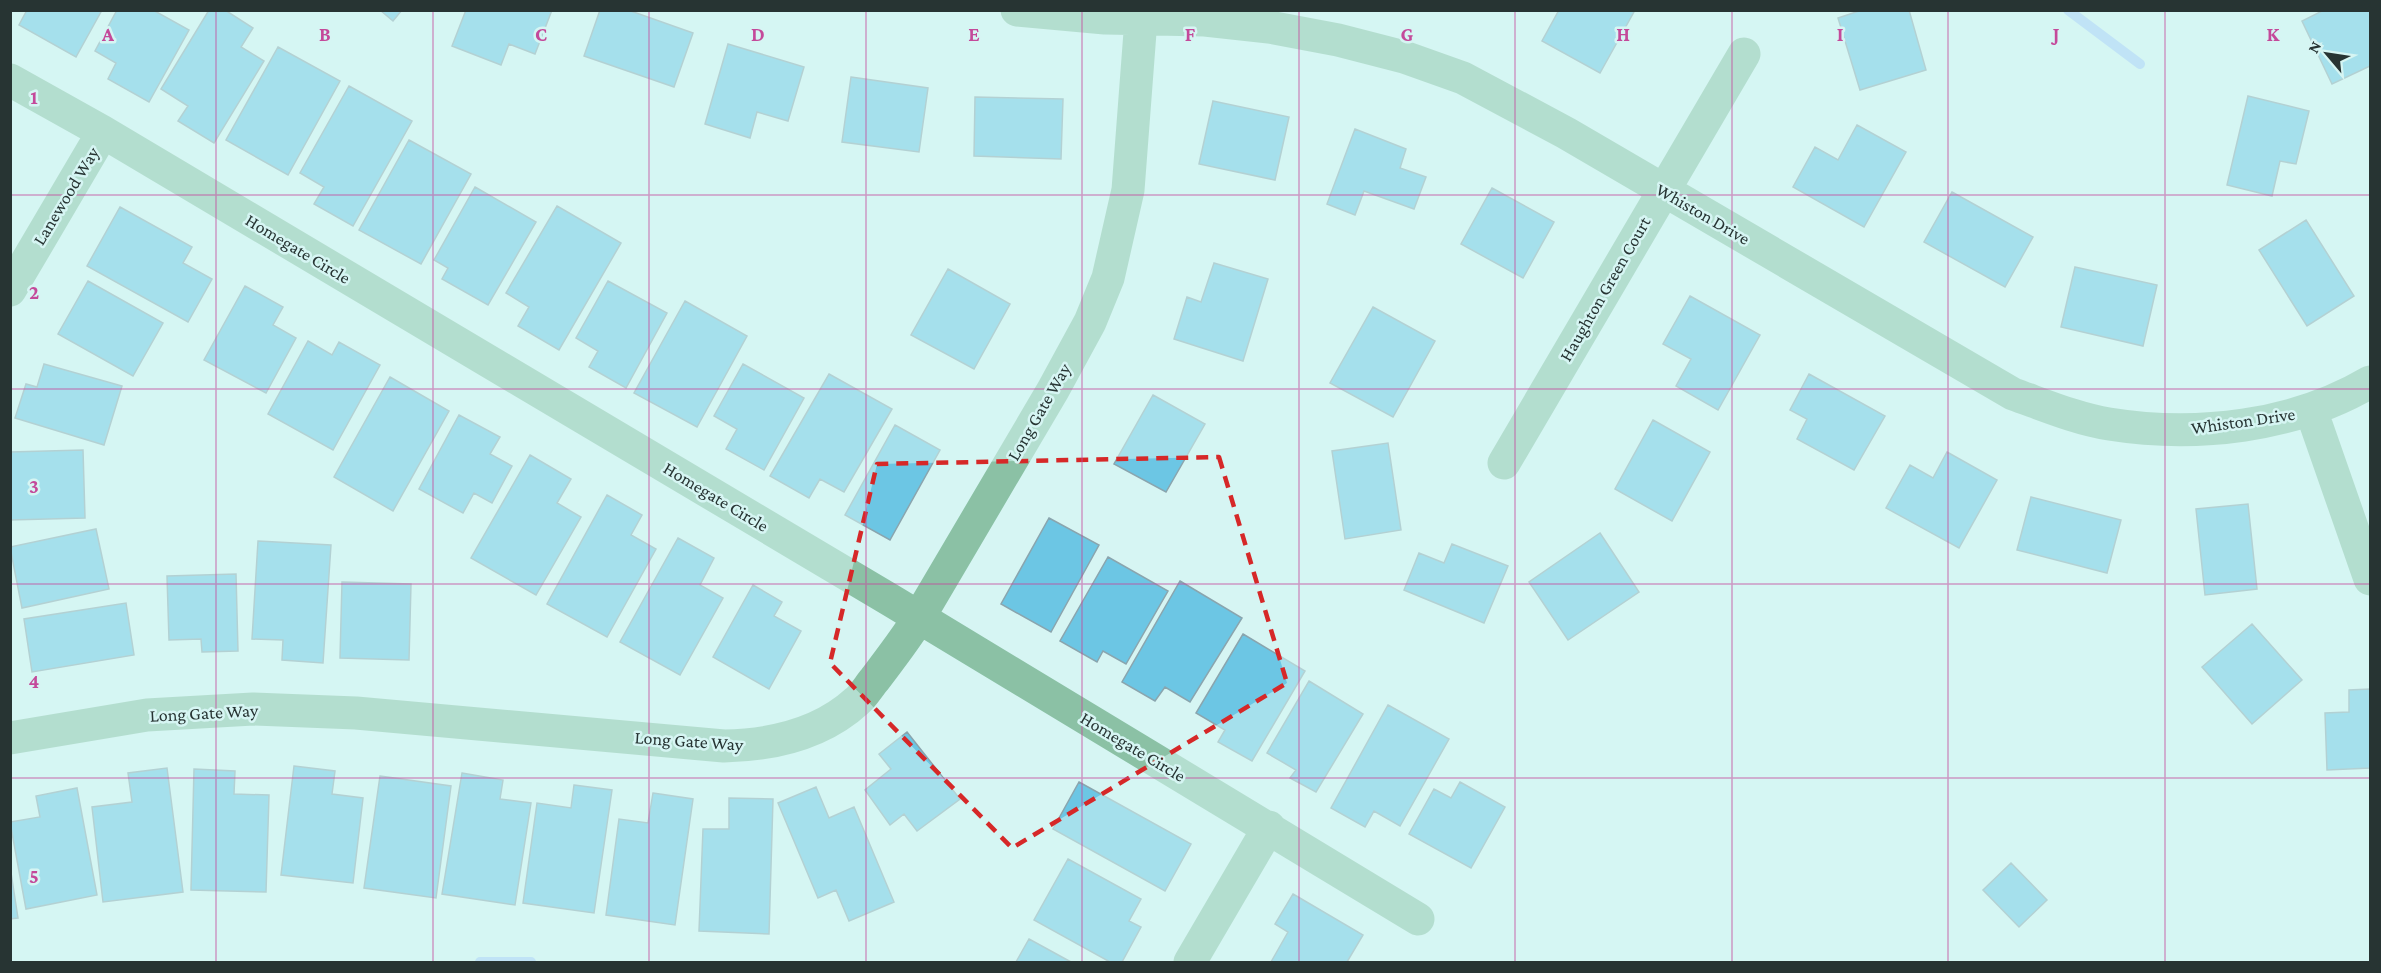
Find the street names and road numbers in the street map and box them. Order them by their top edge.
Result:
street label: Lanewood Way [29,143,103,249]
street label: Whiston Drive [1653,179,1754,249]
street label: Homegate Circle [242,210,354,288]
street label: Haughton Green Court [1555,212,1655,365]
street label: Long Gate Way [1003,359,1075,464]
street label: Whiston Drive [2190,404,2296,438]
street label: Homegate Circle [660,458,772,536]
street label: Long Gate Way [149,700,260,726]
street label: Homegate Circle [1077,708,1189,786]
street label: Long Gate Way [634,727,745,755]

